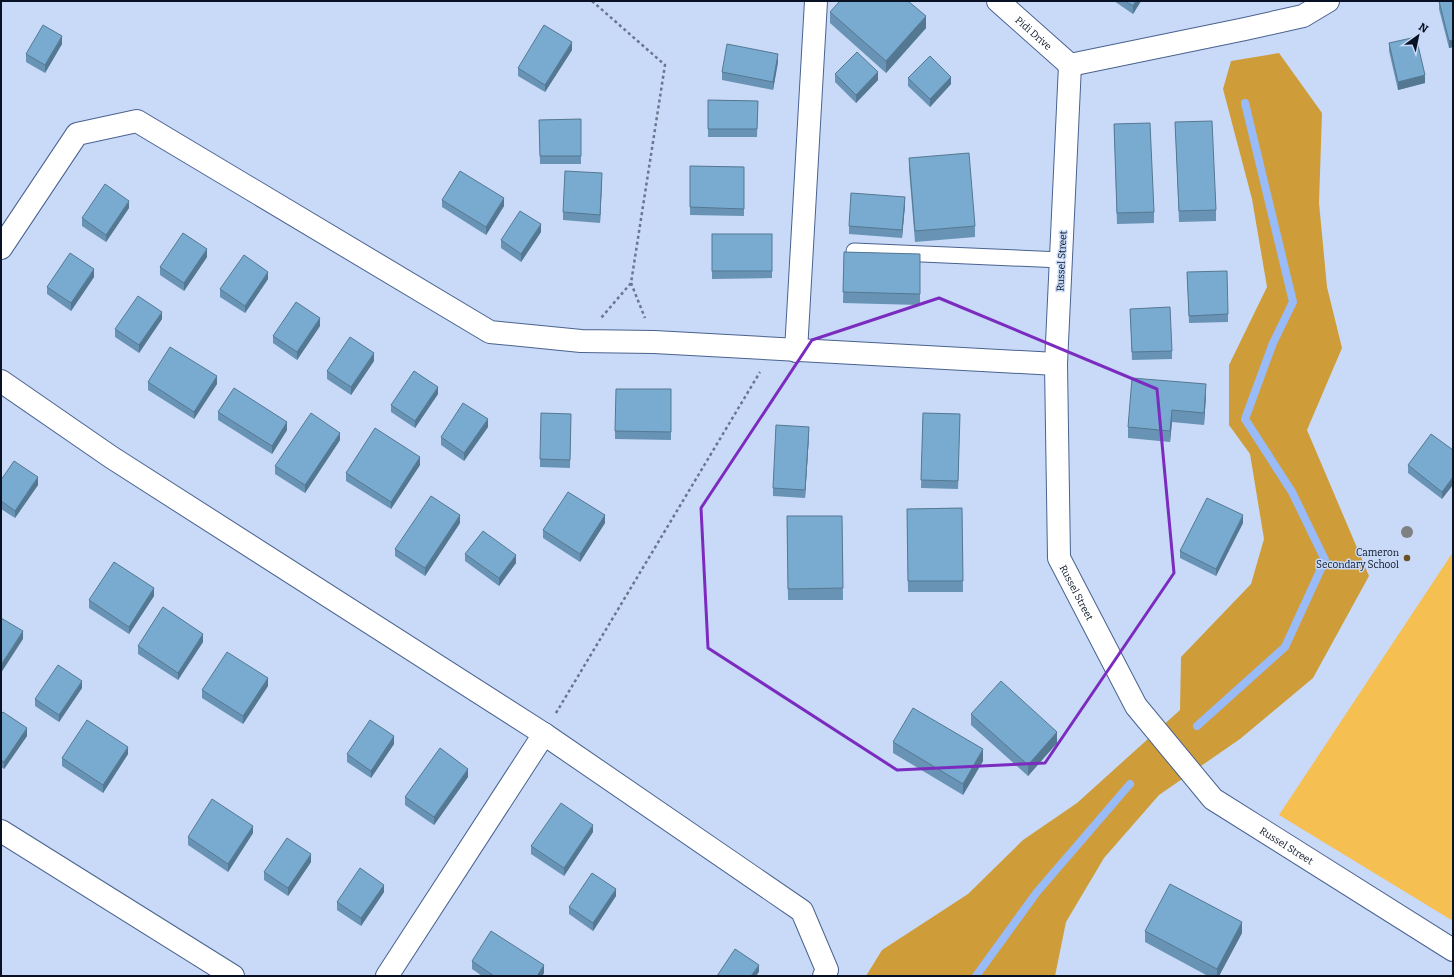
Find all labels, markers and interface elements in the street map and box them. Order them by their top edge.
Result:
street label: Pidi Drive [1013,14,1054,53]
north arrow [1398,16,1438,56]
text: N [1416,20,1431,36]
street label: Russel Street [1054,230,1070,292]
place label: Cameron Secondary School [1316,547,1400,571]
marker: Cameron Secondary School [1402,553,1412,563]
street label: Russel Street [1057,563,1095,623]
street label: Russel Street [1257,825,1315,868]

